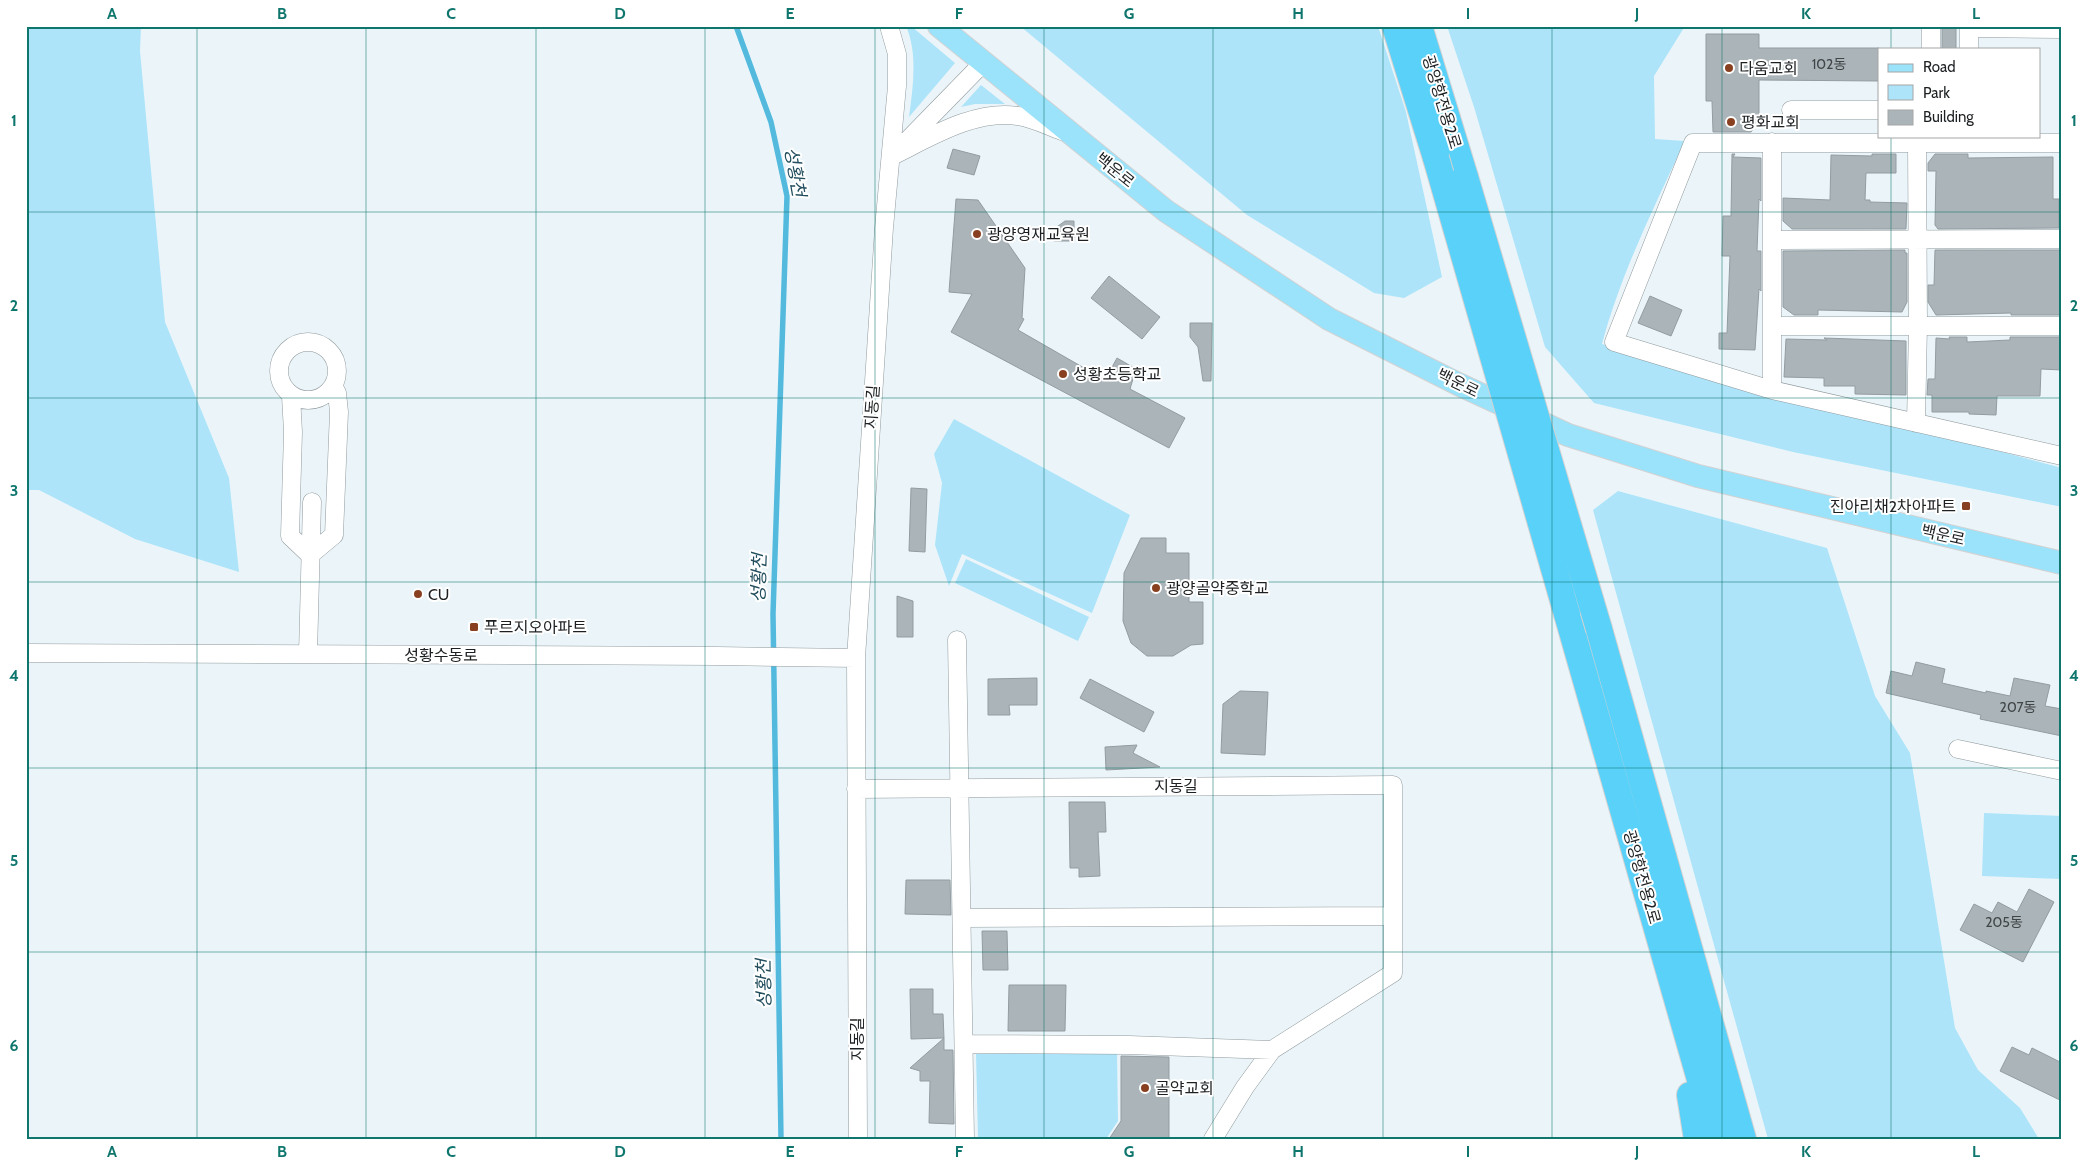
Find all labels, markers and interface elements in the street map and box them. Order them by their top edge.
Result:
text: A [107,4,117,23]
text: B [277,4,287,23]
text: C [446,4,456,23]
text: D [614,4,626,23]
text: E [785,4,795,23]
text: F [955,4,964,23]
text: G [1124,4,1134,23]
text: H [1292,4,1304,23]
text: I [1466,4,1470,23]
text: J [1634,4,1639,23]
text: K [1801,4,1811,23]
text: L [1972,4,1980,23]
legend [1878,48,2040,138]
street label: 광양항전용2로 [1419,53,1465,151]
house number: 102동 [1812,55,1846,73]
text: Road [1923,58,1956,76]
place label: 다움교회 [1739,59,1798,78]
marker: 다움교회 [1723,62,1735,74]
text: Park [1923,84,1950,102]
text: Building [1923,108,1974,126]
text: 1 [11,111,17,130]
text: 1 [2071,111,2077,130]
place label: 평화교회 [1741,113,1800,132]
marker: 평화교회 [1725,116,1737,128]
water label: 성황천 [780,146,811,201]
street label: 백운로 [1092,149,1138,191]
place label: 광양영재교육원 [987,225,1090,244]
marker: 광양영재교육원 [971,228,983,240]
text: 2 [10,296,18,315]
text: 2 [2070,296,2078,315]
place label: 성황초등학교 [1073,365,1161,384]
street label: 백운로 [1434,365,1482,401]
marker: 성황초등학교 [1057,368,1069,380]
street label: 지동길 [861,384,883,430]
text: 3 [10,481,18,500]
text: 3 [2070,481,2078,500]
place label: 진아리채2차아파트 [1830,497,1956,516]
marker: 진아리채2차아파트 [1960,500,1972,512]
street label: 백운로 [1919,521,1967,549]
water label: 성황천 [747,550,771,603]
place label: 광양골약중학교 [1166,579,1269,598]
marker: 광양골약중학교 [1150,582,1162,594]
place label: CU [428,585,449,604]
marker: CU [412,588,424,600]
place label: 푸르지오아파트 [484,618,587,637]
marker: 푸르지오아파트 [468,621,480,633]
street label: 성황수동로 [404,646,478,665]
text: 4 [9,666,19,685]
text: 4 [2069,666,2079,685]
house number: 207동 [2000,698,2037,716]
street label: 지동길 [1154,777,1198,796]
street label: 광양항전용2로 [1620,828,1665,926]
text: 5 [10,851,18,870]
text: 5 [2070,851,2078,870]
house number: 205동 [1985,913,2023,931]
water label: 성황천 [753,957,775,1009]
street label: 지동길 [848,1017,867,1061]
text: 6 [10,1036,19,1055]
text: 6 [2070,1036,2079,1055]
place label: 골약교회 [1155,1079,1214,1098]
marker: 골약교회 [1139,1082,1151,1094]
text: A [107,1142,117,1161]
text: B [277,1142,287,1161]
text: C [446,1142,456,1161]
text: D [614,1142,626,1161]
text: E [785,1142,795,1161]
text: F [955,1142,964,1161]
text: G [1124,1142,1134,1161]
text: H [1292,1142,1304,1161]
text: I [1466,1142,1470,1161]
text: J [1634,1142,1639,1161]
text: K [1801,1142,1811,1161]
text: L [1972,1142,1980,1161]

